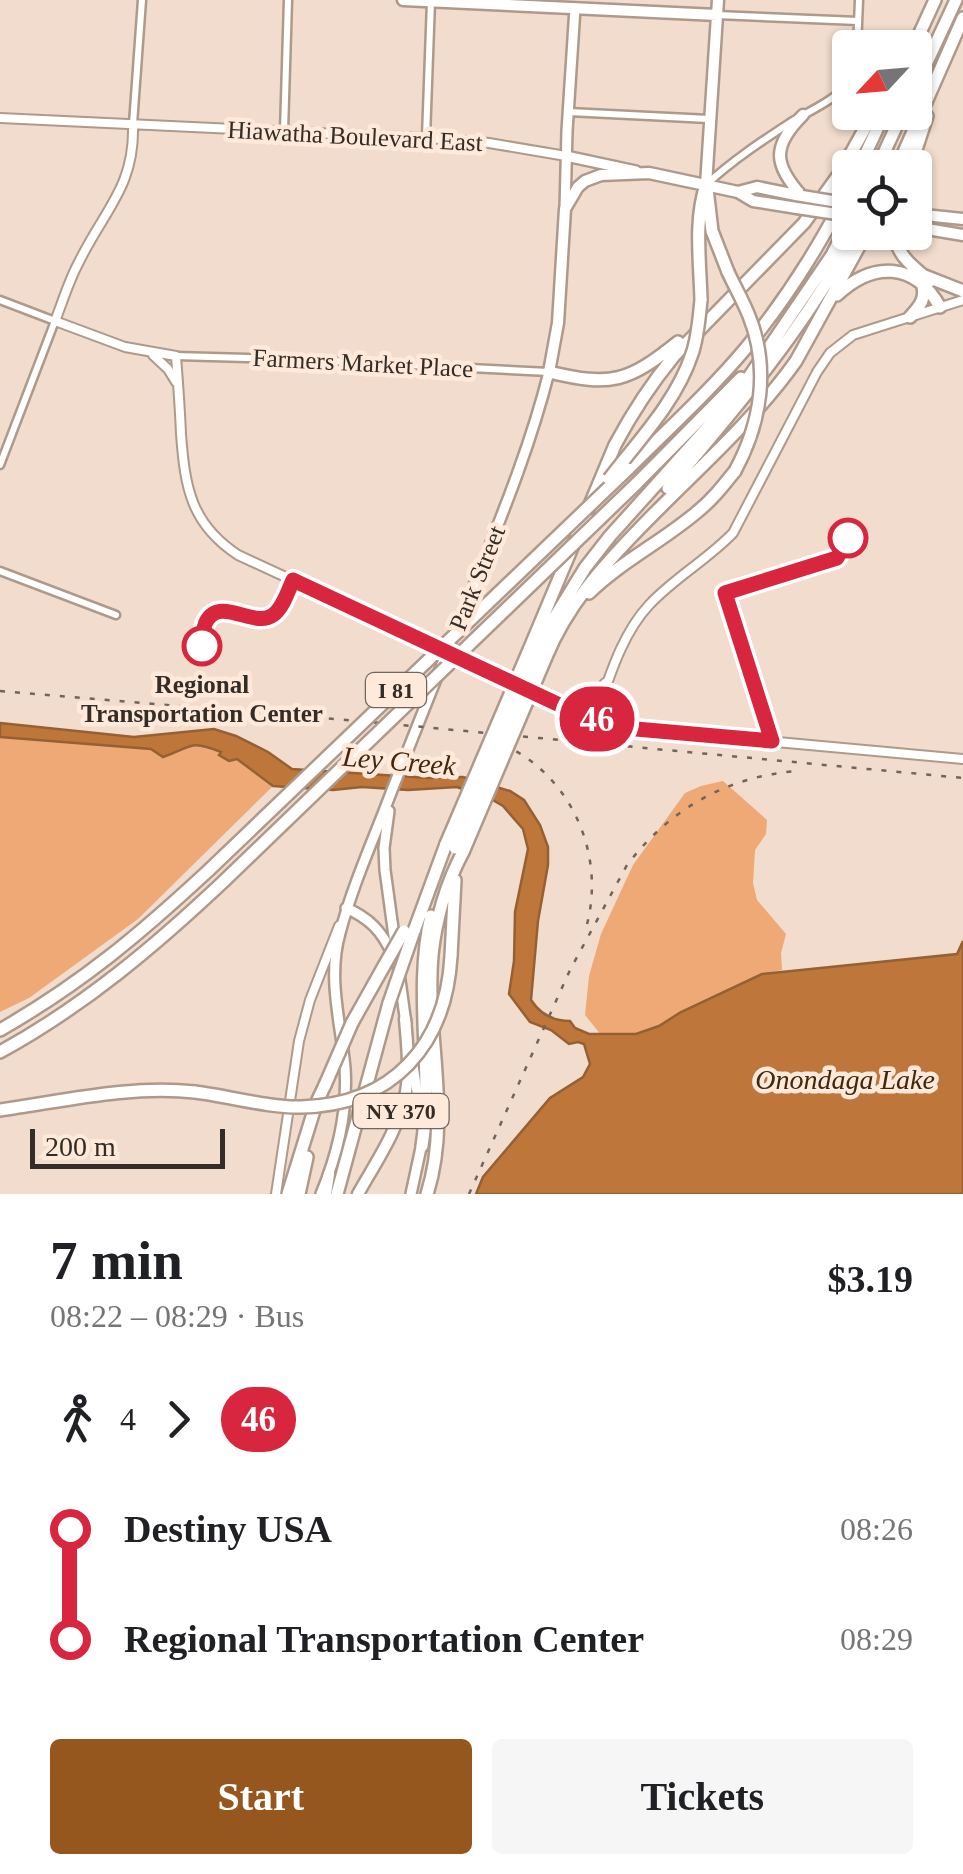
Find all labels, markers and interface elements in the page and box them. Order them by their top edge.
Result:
north arrow [832,30,932,130]
map controls [832,30,932,250]
street label: Hiawatha Boulevard East [227,116,483,156]
button: locate [832,150,932,250]
street label: Farmers Market Place [252,344,474,382]
unlabelled marker [829,519,867,557]
street label: Park Street [444,522,510,634]
marker: Regional Transportation Center [183,627,221,665]
place label: Regional Transportation Center [81,671,323,727]
road number: I 81 [366,673,426,707]
line badge: 46 [552,686,642,752]
text: 46 [580,700,615,739]
water label: Ley Creek [340,741,457,781]
water label: Onondaga Lake [755,1064,935,1095]
road number: NY 370 [354,1094,448,1128]
scale bar [30,1124,225,1168]
text: 200 m [45,1131,116,1162]
text: 7 min [50,1230,183,1291]
text: $3.19 [828,1258,913,1300]
text: 08:22 – 08:29 · Bus [50,1298,304,1334]
icon: walk [50,1392,105,1447]
icon: forward [151,1392,206,1447]
text: 46 [241,1400,276,1439]
text: 4 [120,1401,136,1437]
text: Destiny USA [124,1508,332,1550]
text: 08:26 [840,1511,913,1547]
text: Regional Transportation Center [124,1618,644,1660]
text: 08:29 [840,1621,913,1657]
button: Start [50,1739,472,1854]
button: Tickets [492,1739,913,1854]

